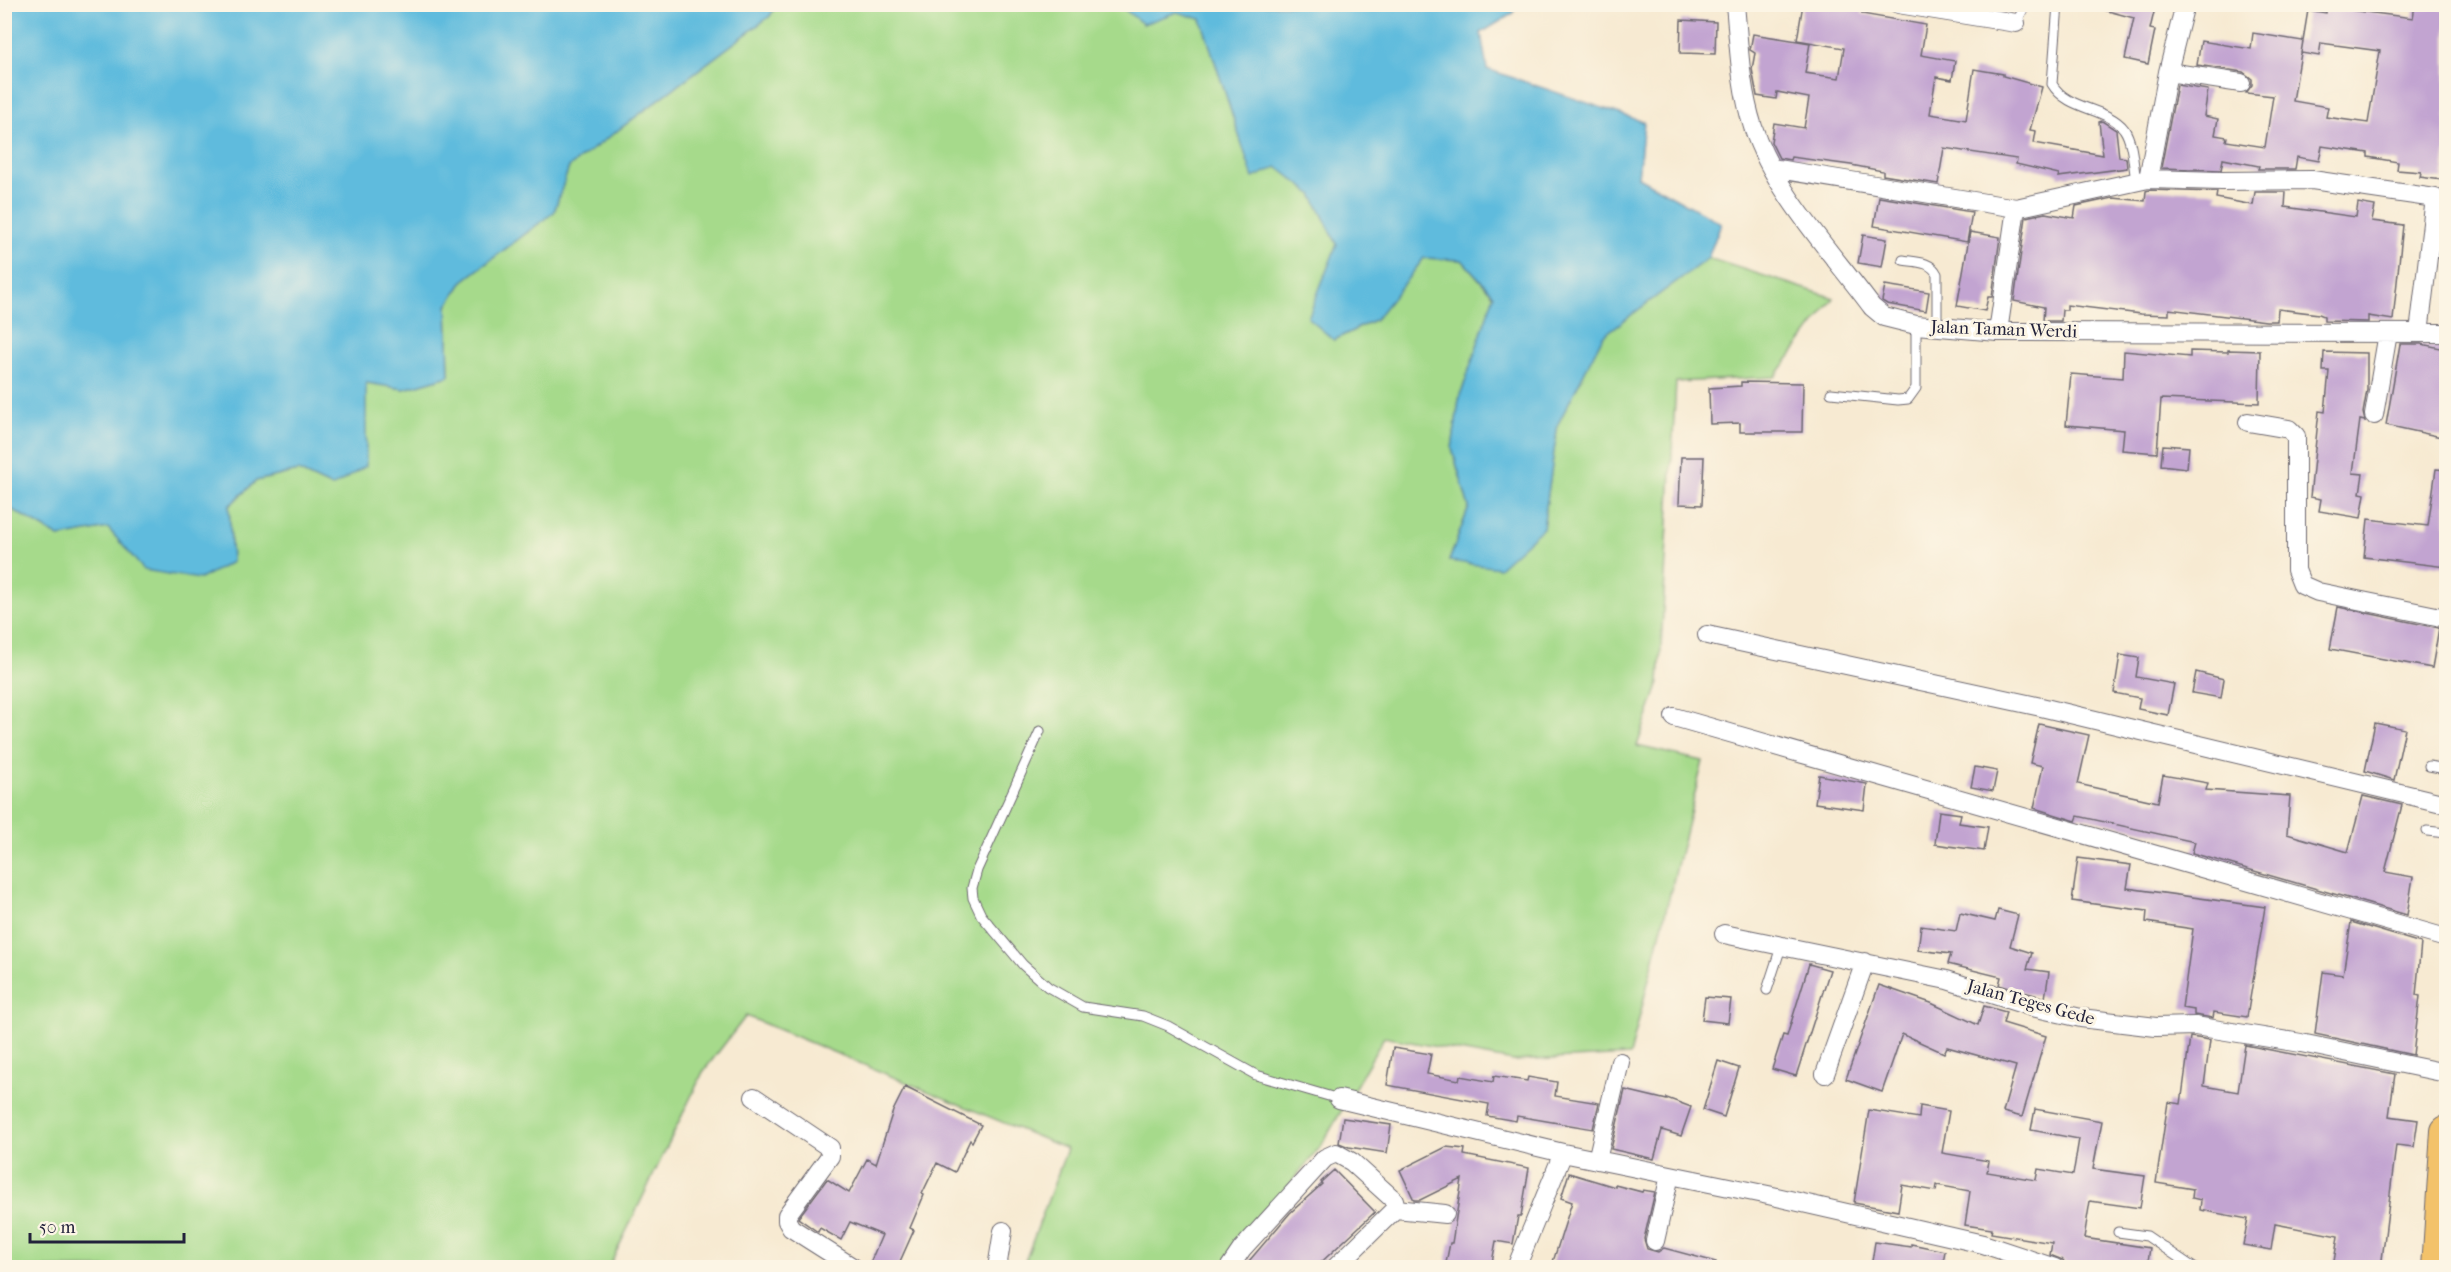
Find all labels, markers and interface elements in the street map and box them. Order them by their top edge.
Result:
street label: Jalan Taman Werdi [1928,316,2078,343]
street label: Jalan Teges Gede [1963,975,2097,1030]
scale bar [30,1206,184,1244]
text: 50 m [39,1217,76,1238]

